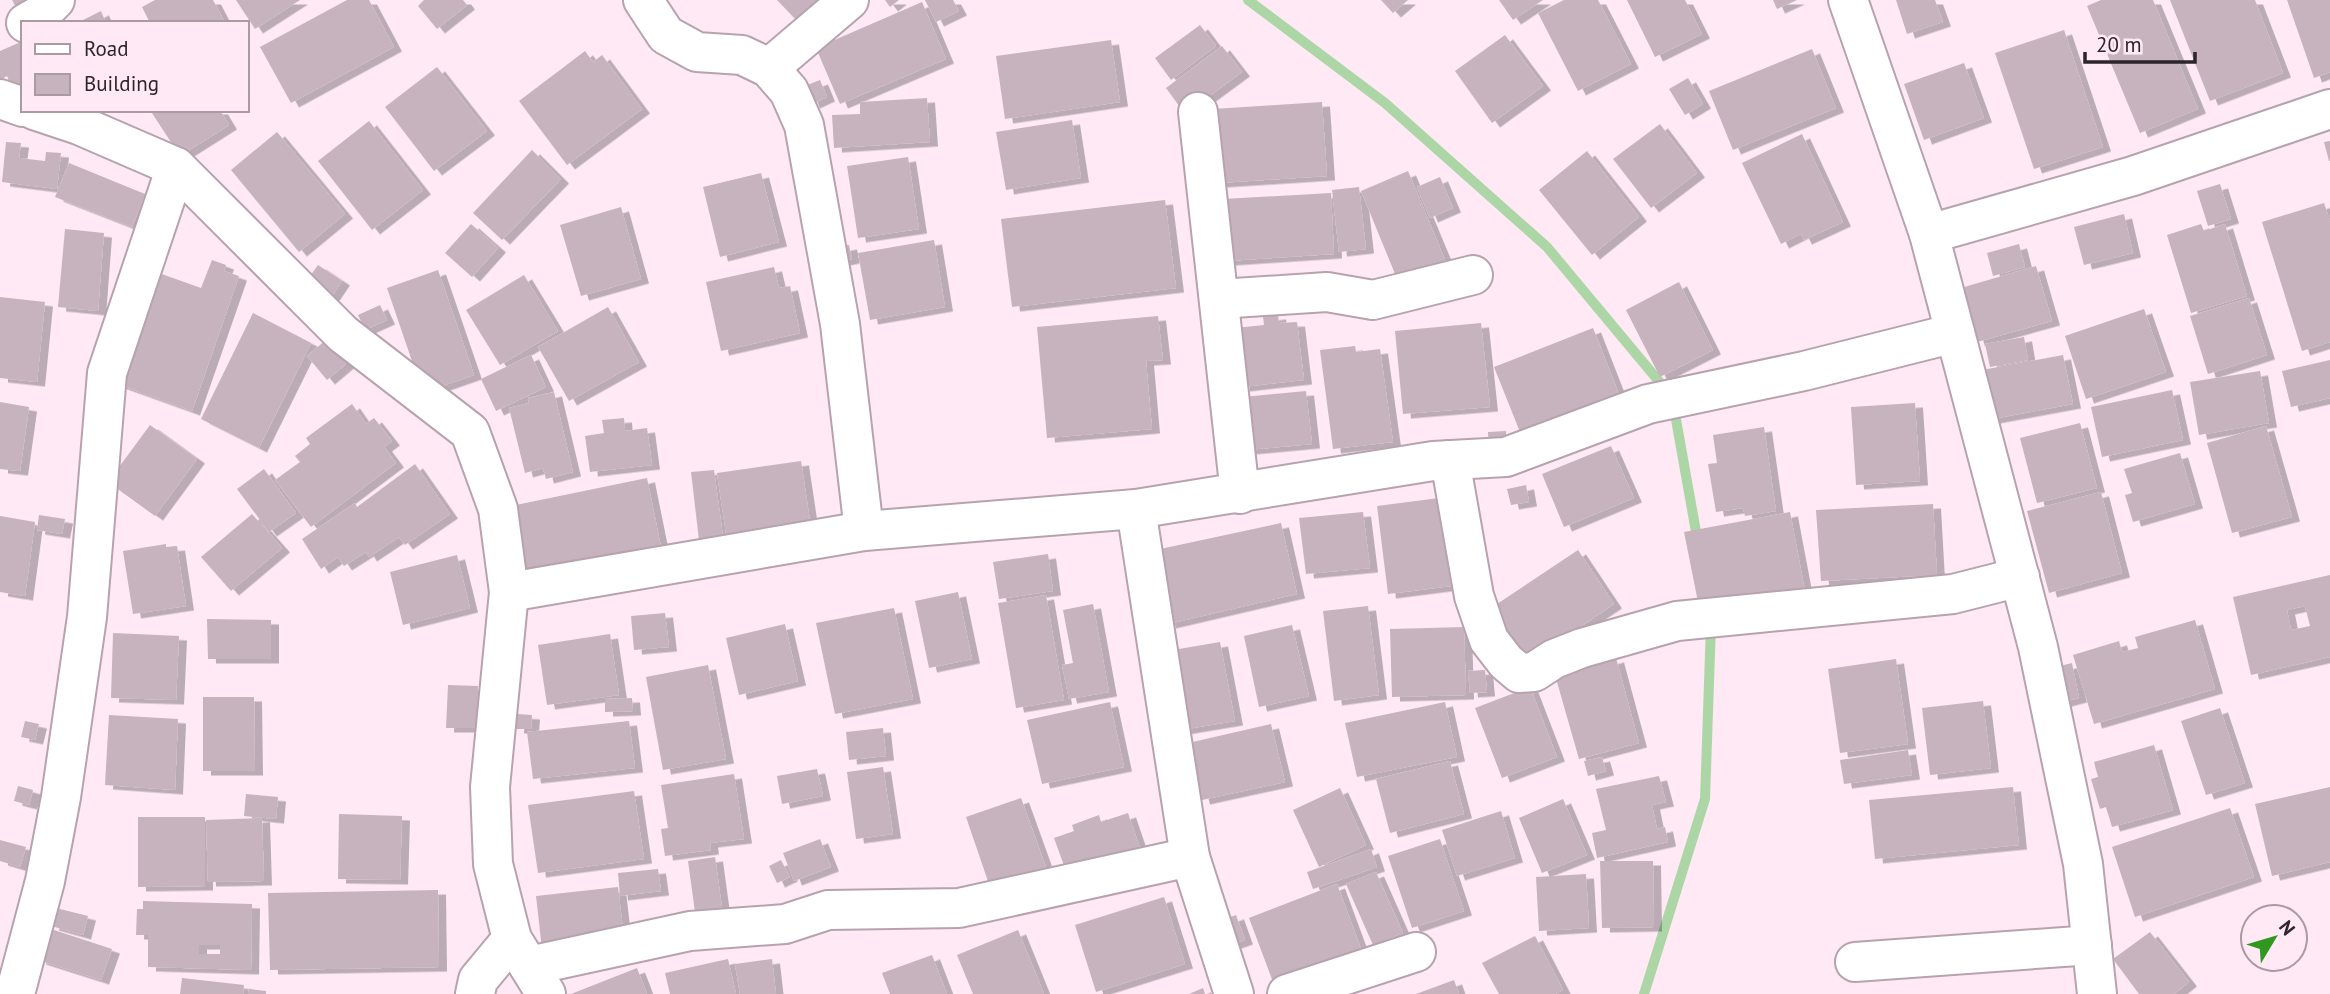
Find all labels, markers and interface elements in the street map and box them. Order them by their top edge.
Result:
legend [21,21,248,112]
scale bar [2085,21,2195,65]
text: 20 m [2096,31,2142,58]
text: Road [84,35,128,62]
text: Building [84,70,159,97]
north arrow [2239,903,2309,973]
text: N [2274,915,2301,940]

